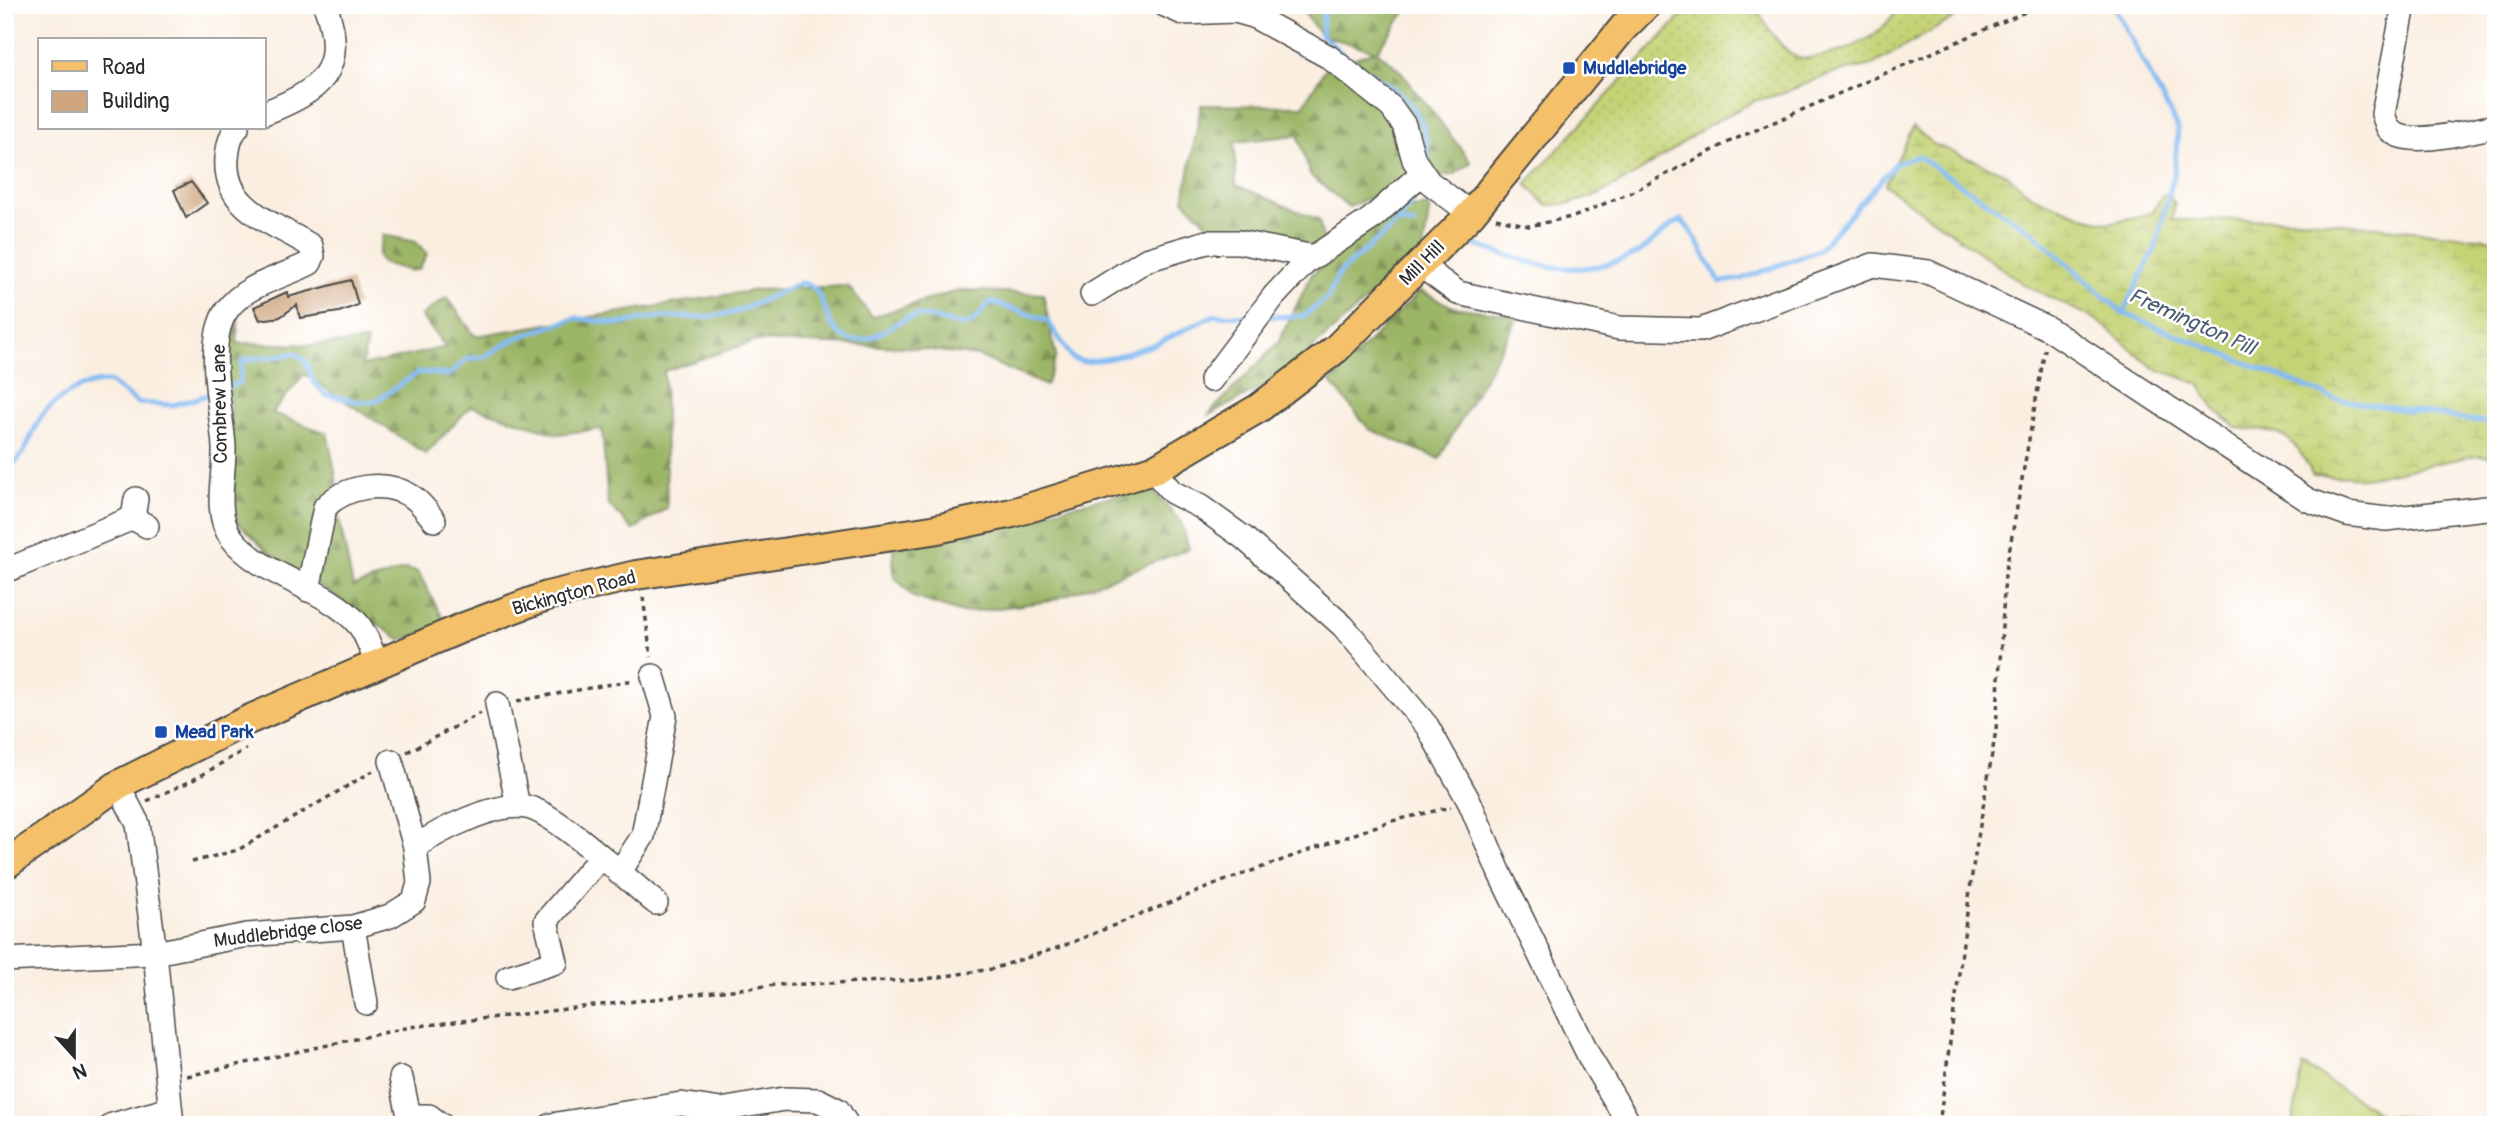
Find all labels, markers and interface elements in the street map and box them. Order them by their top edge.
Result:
legend [38,38,266,130]
text: Road [102,54,146,81]
place label: Muddlebridge [1583,56,1687,80]
marker: Muddlebridge [1561,60,1577,76]
text: Building [102,88,169,115]
street label: Mill Hill [1394,235,1450,291]
water label: Fremington Pill [2124,282,2261,363]
street label: Combrew Lane [207,343,233,464]
street label: Bickington Road [509,565,639,621]
place label: Mead Park [175,720,255,744]
marker: Mead Park [153,724,169,740]
street label: Muddlebridge close [212,911,364,953]
north arrow [38,1021,108,1092]
text: N [69,1057,90,1084]

